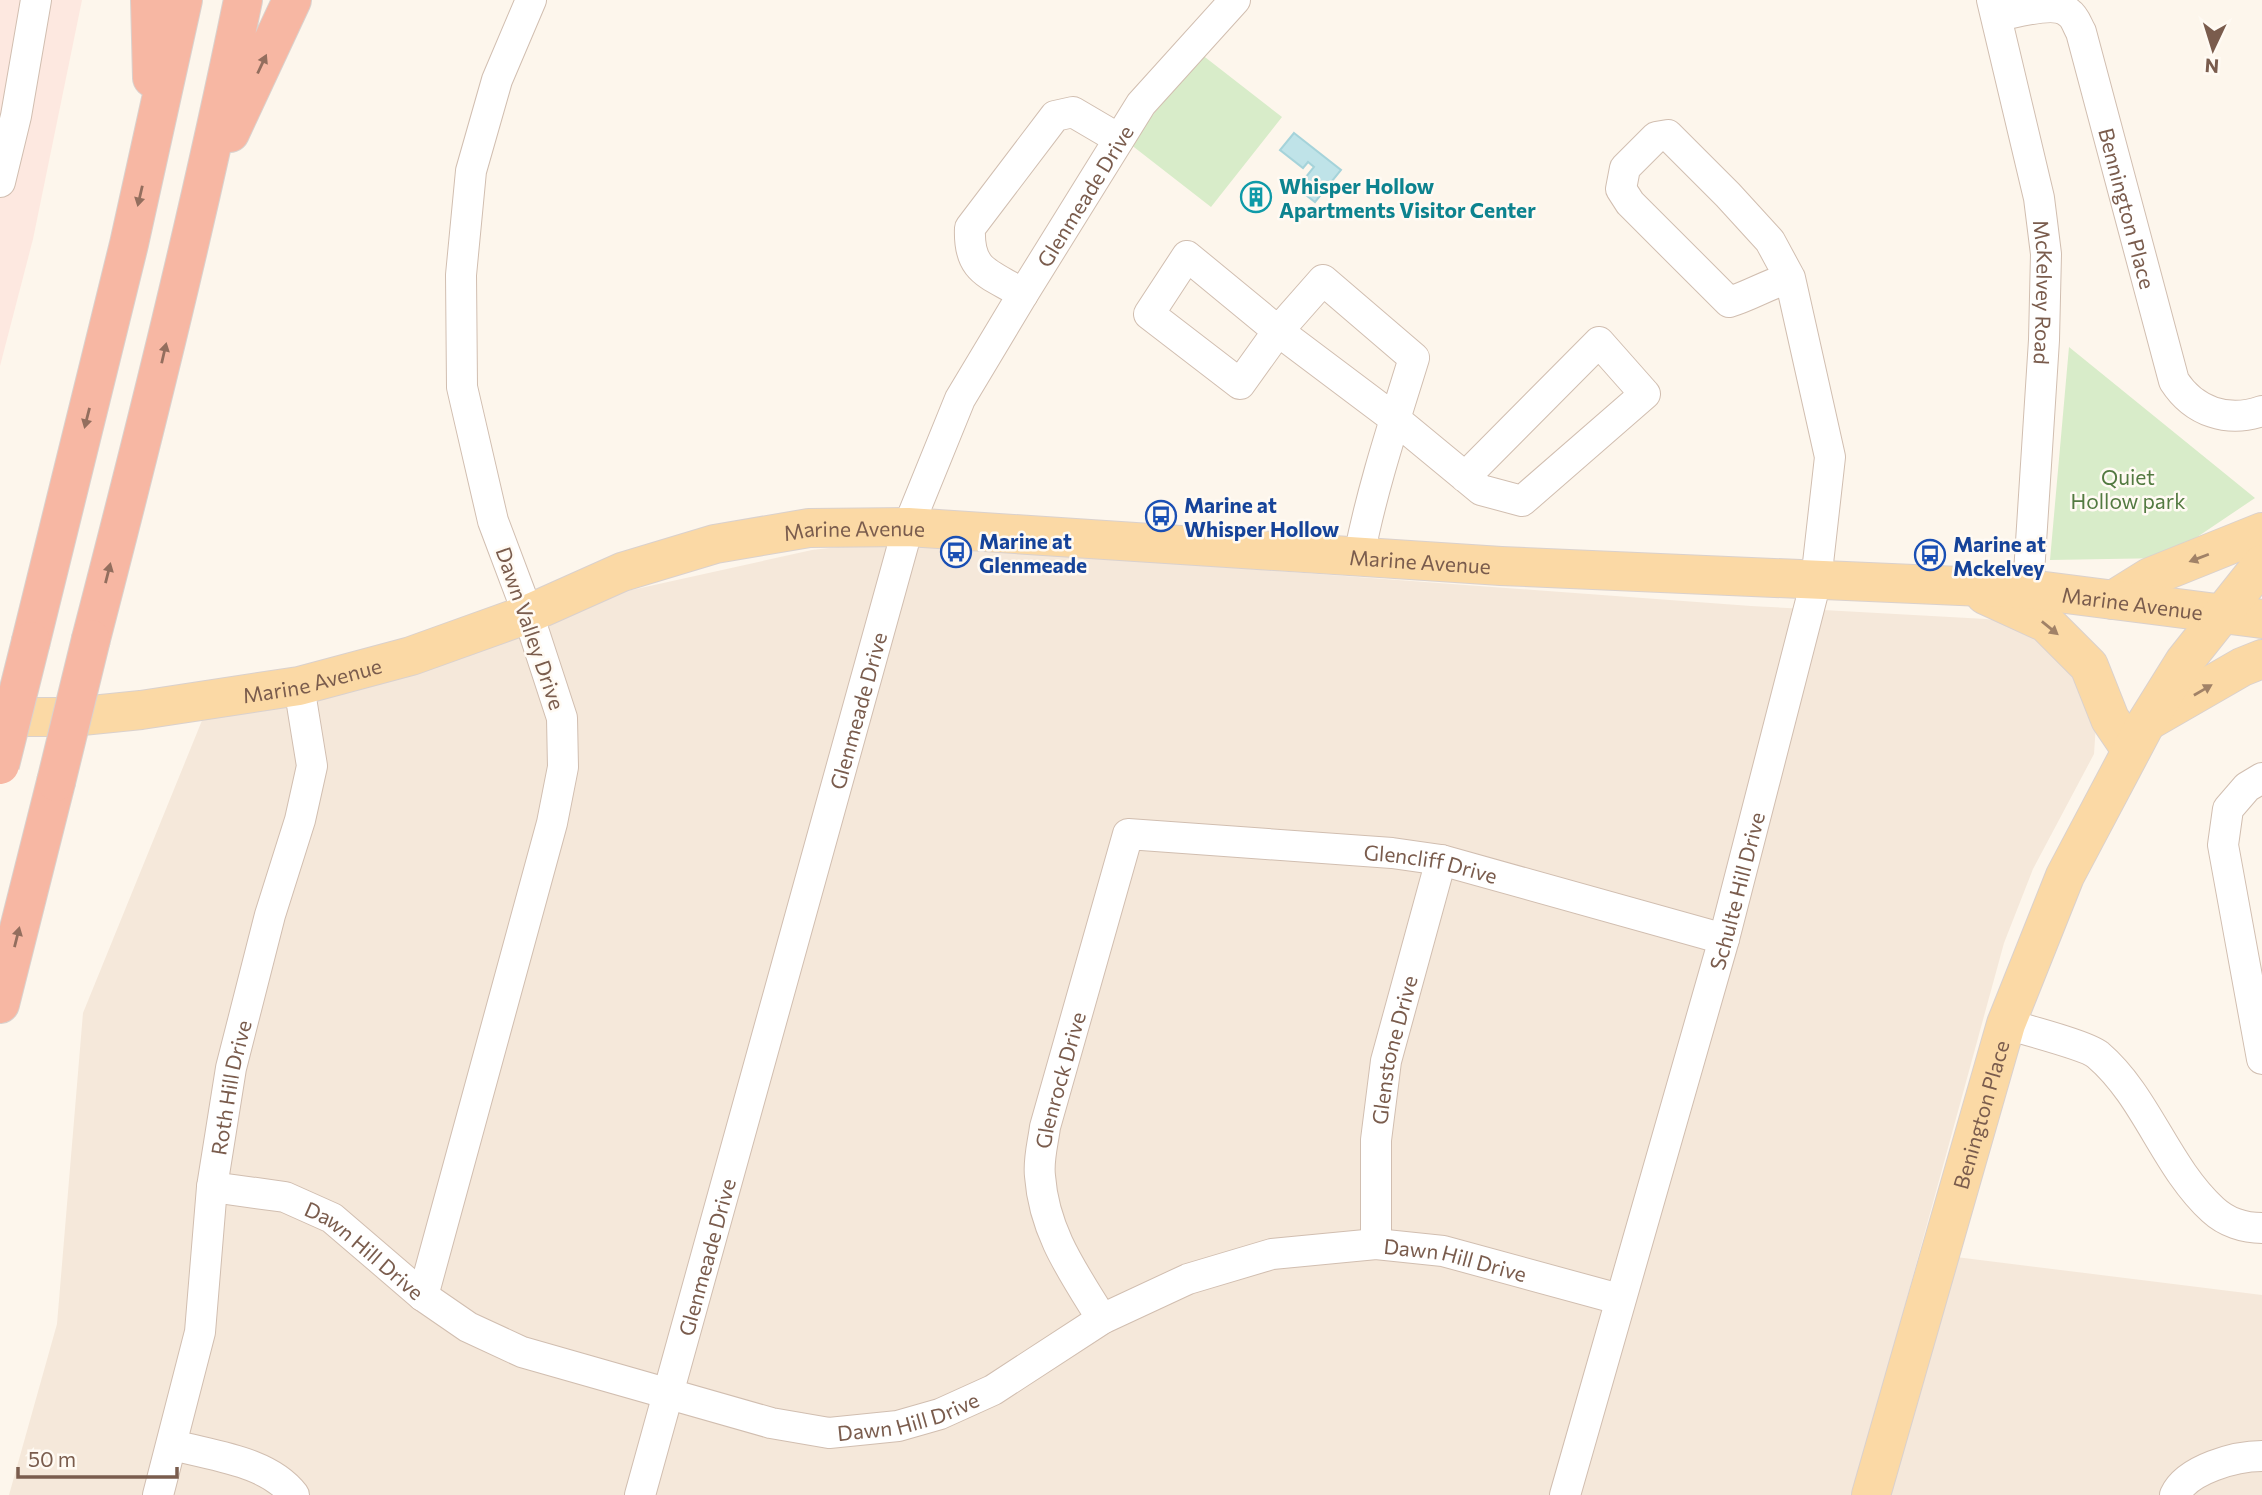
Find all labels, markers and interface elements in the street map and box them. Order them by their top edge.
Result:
north arrow [2178,14,2248,84]
one-way arrow [257,54,268,74]
text: N [2204,54,2220,78]
street label: Glenmeade Drive [1031,120,1138,271]
street label: Bennington Place [2095,125,2161,291]
place label: Whisper Hollow Apartments Visitor Center [1279,173,1536,222]
building icon: Whisper Hollow Apartments Visitor Center [1239,180,1273,214]
one-way arrow [134,185,145,207]
street label: McKelvey Road [2029,218,2059,366]
one-way arrow [158,342,169,364]
one-way arrow [81,407,92,429]
park label: Quiet Hollow park [2070,464,2186,513]
place label: Marine at Whisper Hollow [1184,492,1340,541]
bus stop icon: Marine at Whisper Hollow [1144,499,1178,533]
street label: Marine Avenue [781,514,926,545]
place label: Marine at Glenmeade [979,528,1087,577]
place label: Marine at Mckelvey [1953,531,2046,580]
bus stop icon: Marine at Glenmeade [939,535,973,569]
bus stop icon: Marine at Mckelvey [1913,538,1947,572]
street label: Dawn Valley Drive [491,543,571,713]
street label: Marine Avenue [1348,544,1492,578]
one-way arrow [2188,553,2209,564]
one-way arrow [103,562,114,584]
street label: Marine Avenue [2061,581,2204,624]
one-way arrow [2041,621,2059,636]
street label: Glenmeade Drive [823,629,891,792]
street label: Marine Avenue [241,652,384,707]
one-way arrow [2194,684,2213,696]
street label: Schulte Hill Drive [1703,809,1769,973]
street label: Glencliff Drive [1363,839,1500,888]
one-way arrow [12,926,23,948]
street label: Glenstone Drive [1366,972,1421,1126]
street label: Glenrock Drive [1029,1009,1090,1150]
street label: Roth Hill Drive [205,1017,255,1157]
street label: Benington Place [1947,1037,2013,1192]
street label: Glenmeade Drive [672,1175,740,1338]
street label: Dawn Hill Drive [301,1195,430,1304]
street label: Dawn Hill Drive [1383,1232,1530,1286]
street label: Dawn Hill Drive [836,1386,982,1445]
scale bar [18,1436,177,1480]
text: 50 m [28,1446,76,1471]

